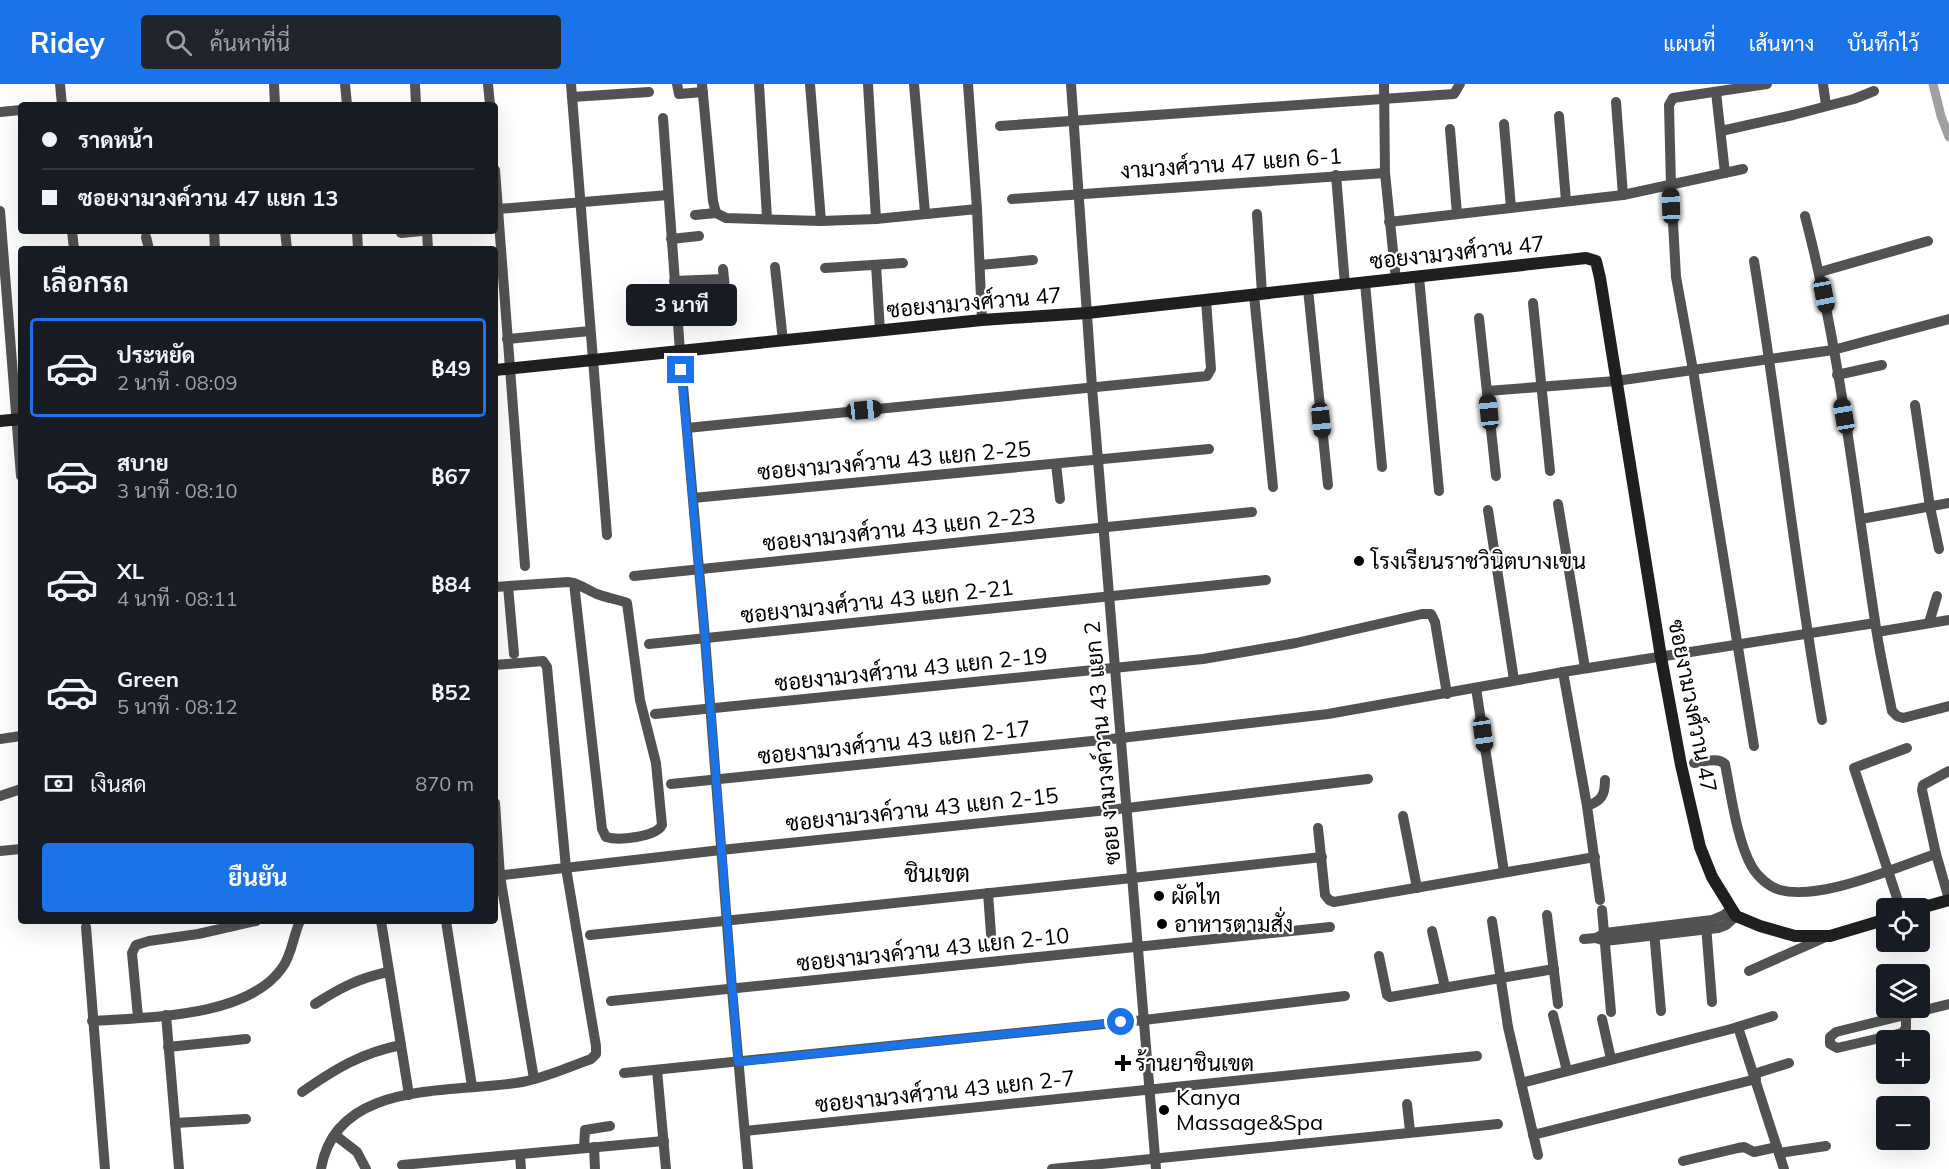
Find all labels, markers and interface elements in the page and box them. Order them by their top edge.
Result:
search box [141,15,561,69]
text: Ridey [30,25,105,60]
icon: search [162,26,195,59]
text: ค้นหาที่นี่ [210,29,290,57]
text: แผนที่ [1663,30,1716,56]
text: เส้นทาง [1749,30,1814,56]
text: บันทึกไว้ [1847,30,1919,56]
text: ราดหน้า [78,126,153,154]
street label: งามวงศ์วาน 47 แยก 6-1 [1119,141,1343,185]
text: ซอยงามวงค์วาน 47 แยก 13 [78,184,338,212]
car [1661,188,1681,224]
street label: ซอยงามวงศ์วาน 47 [1368,229,1546,275]
text: เลือกรถ [42,265,129,299]
car [1812,276,1836,314]
street label: ซอยงามวงศ์วาน 47 [885,280,1063,324]
callout: 3 นาที [626,283,736,325]
text: 3 นาที [654,292,709,317]
icon: car [45,341,99,395]
text: ประหยัด [117,341,195,369]
text: ฿49 [431,354,471,382]
route end [667,356,694,383]
text: 2 นาที · 08:09 [117,370,237,395]
car [1478,393,1500,431]
car [1832,397,1856,435]
car [845,399,883,421]
car [1310,401,1332,439]
street label: ซอยงามวงค์วาน 43 แยก 2-25 [756,434,1032,486]
icon: car [45,449,99,503]
text: สบาย [117,449,169,477]
text: ฿67 [431,462,471,490]
text: 3 นาที · 08:10 [117,478,237,503]
street label: ซอยงามวงศ์วาน 43 แยก 2-23 [761,501,1037,557]
place label: โรงเรียนราชวินิตบางเขน [1370,547,1586,575]
marker: โรงเรียนราชวินิตบางเขน [1352,554,1366,568]
icon: car [45,557,99,611]
text: XL [117,557,144,585]
text: ฿84 [431,570,471,598]
street label: ซอยงามวงศ์วาน 43 แยก 2-21 [739,573,1015,629]
text: 4 นาที · 08:11 [117,586,237,611]
street label: ซอยงามวงศ์วาน 47 [1662,617,1724,795]
street label: ซอย งามวงค์วาน 43 แยก 2 [1077,620,1127,866]
street label: ซอยงามวงศ์วาน 43 แยก 2-19 [773,641,1049,697]
icon: car [45,665,99,719]
text: Green [117,665,179,693]
text: ฿52 [431,678,471,706]
text: 5 นาที · 08:12 [117,694,237,719]
street label: ซอยงามวงศ์วาน 43 แยก 2-17 [756,714,1032,770]
car [1472,715,1494,753]
icon: cash [42,767,75,800]
text: เงินสด [90,770,147,798]
text: 870 m [415,771,474,796]
street label: ซอยงามวงค์วาน 43 แยก 2-15 [784,781,1060,837]
button: ยืนยัน [42,843,474,912]
district label: ชินเขต [904,858,970,888]
place label: ผัดไท [1171,882,1221,910]
marker: ผัดไท [1152,889,1166,903]
map controls [1876,898,1930,1150]
button: locate [1876,898,1930,952]
place label: อาหารตามสั่ง [1174,906,1293,938]
marker: อาหารตามสั่ง [1155,917,1169,931]
street label: ซอยงามวงค์วาน 43 แยก 2-10 [795,921,1071,977]
button: layers [1876,964,1930,1018]
route start [1107,1008,1134,1035]
button: + [1876,1030,1930,1084]
place label: ร้านยาชินเขต [1135,1049,1254,1077]
marker: ร้านยาชินเขต [1116,1056,1130,1070]
street label: ซอยงามวงศ์วาน 43 แยก 2-7 [814,1063,1076,1119]
place label: Kanya Massage&Spa [1176,1083,1323,1136]
button: − [1876,1096,1930,1150]
marker: Kanya Massage&Spa [1157,1103,1171,1117]

